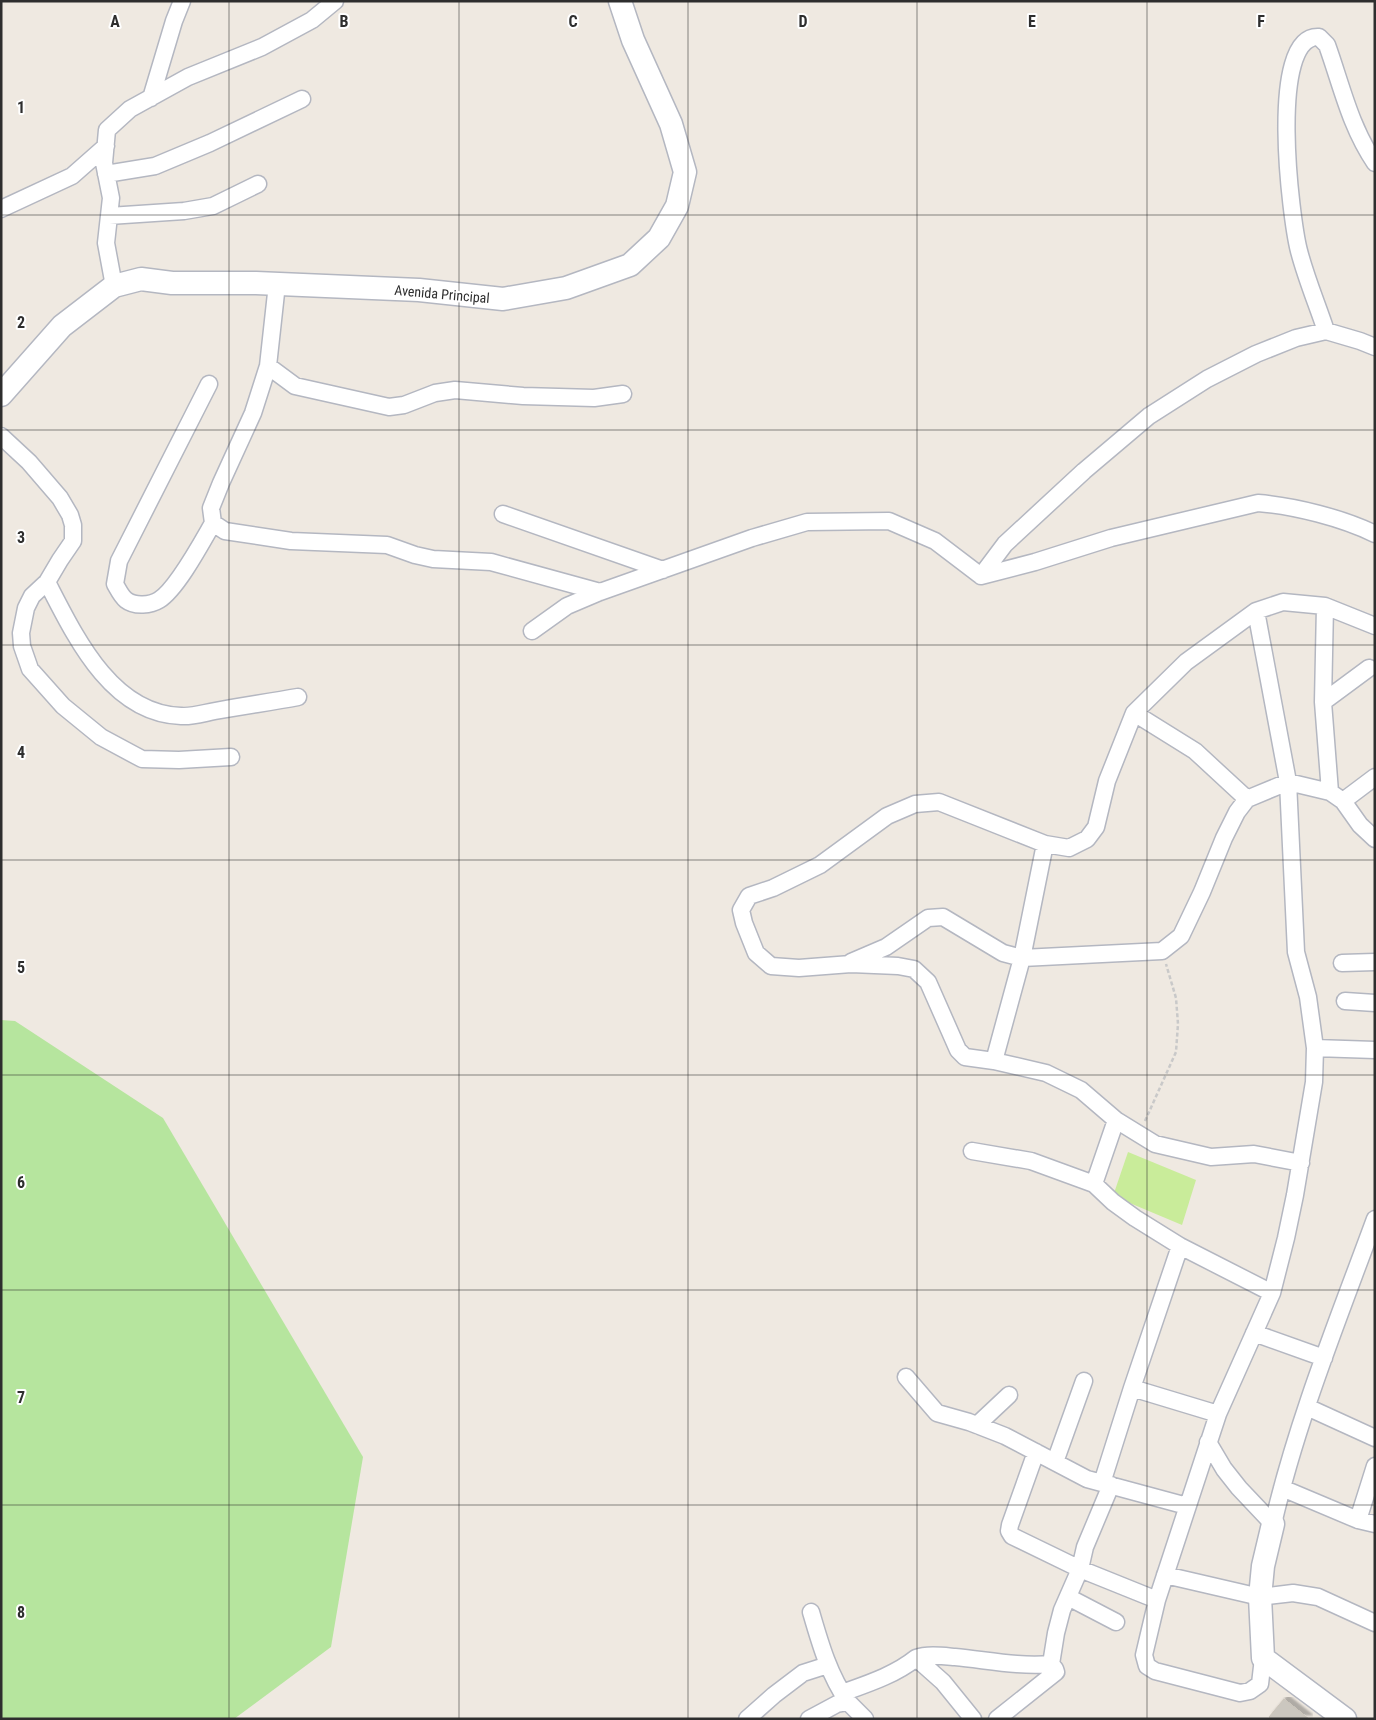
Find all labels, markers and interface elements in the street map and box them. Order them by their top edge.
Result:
text: A [110,12,120,31]
text: B [340,12,349,31]
text: C [568,12,578,31]
text: D [798,12,808,31]
text: E [1028,12,1036,31]
text: F [1257,12,1265,31]
text: 1 [17,98,25,117]
street label: Avenida Principal [394,282,490,306]
text: 2 [17,313,25,332]
text: 3 [17,528,25,547]
text: 4 [17,743,25,762]
text: 5 [17,958,25,977]
text: 6 [17,1173,25,1192]
text: 7 [17,1388,25,1407]
text: 8 [17,1603,25,1622]

